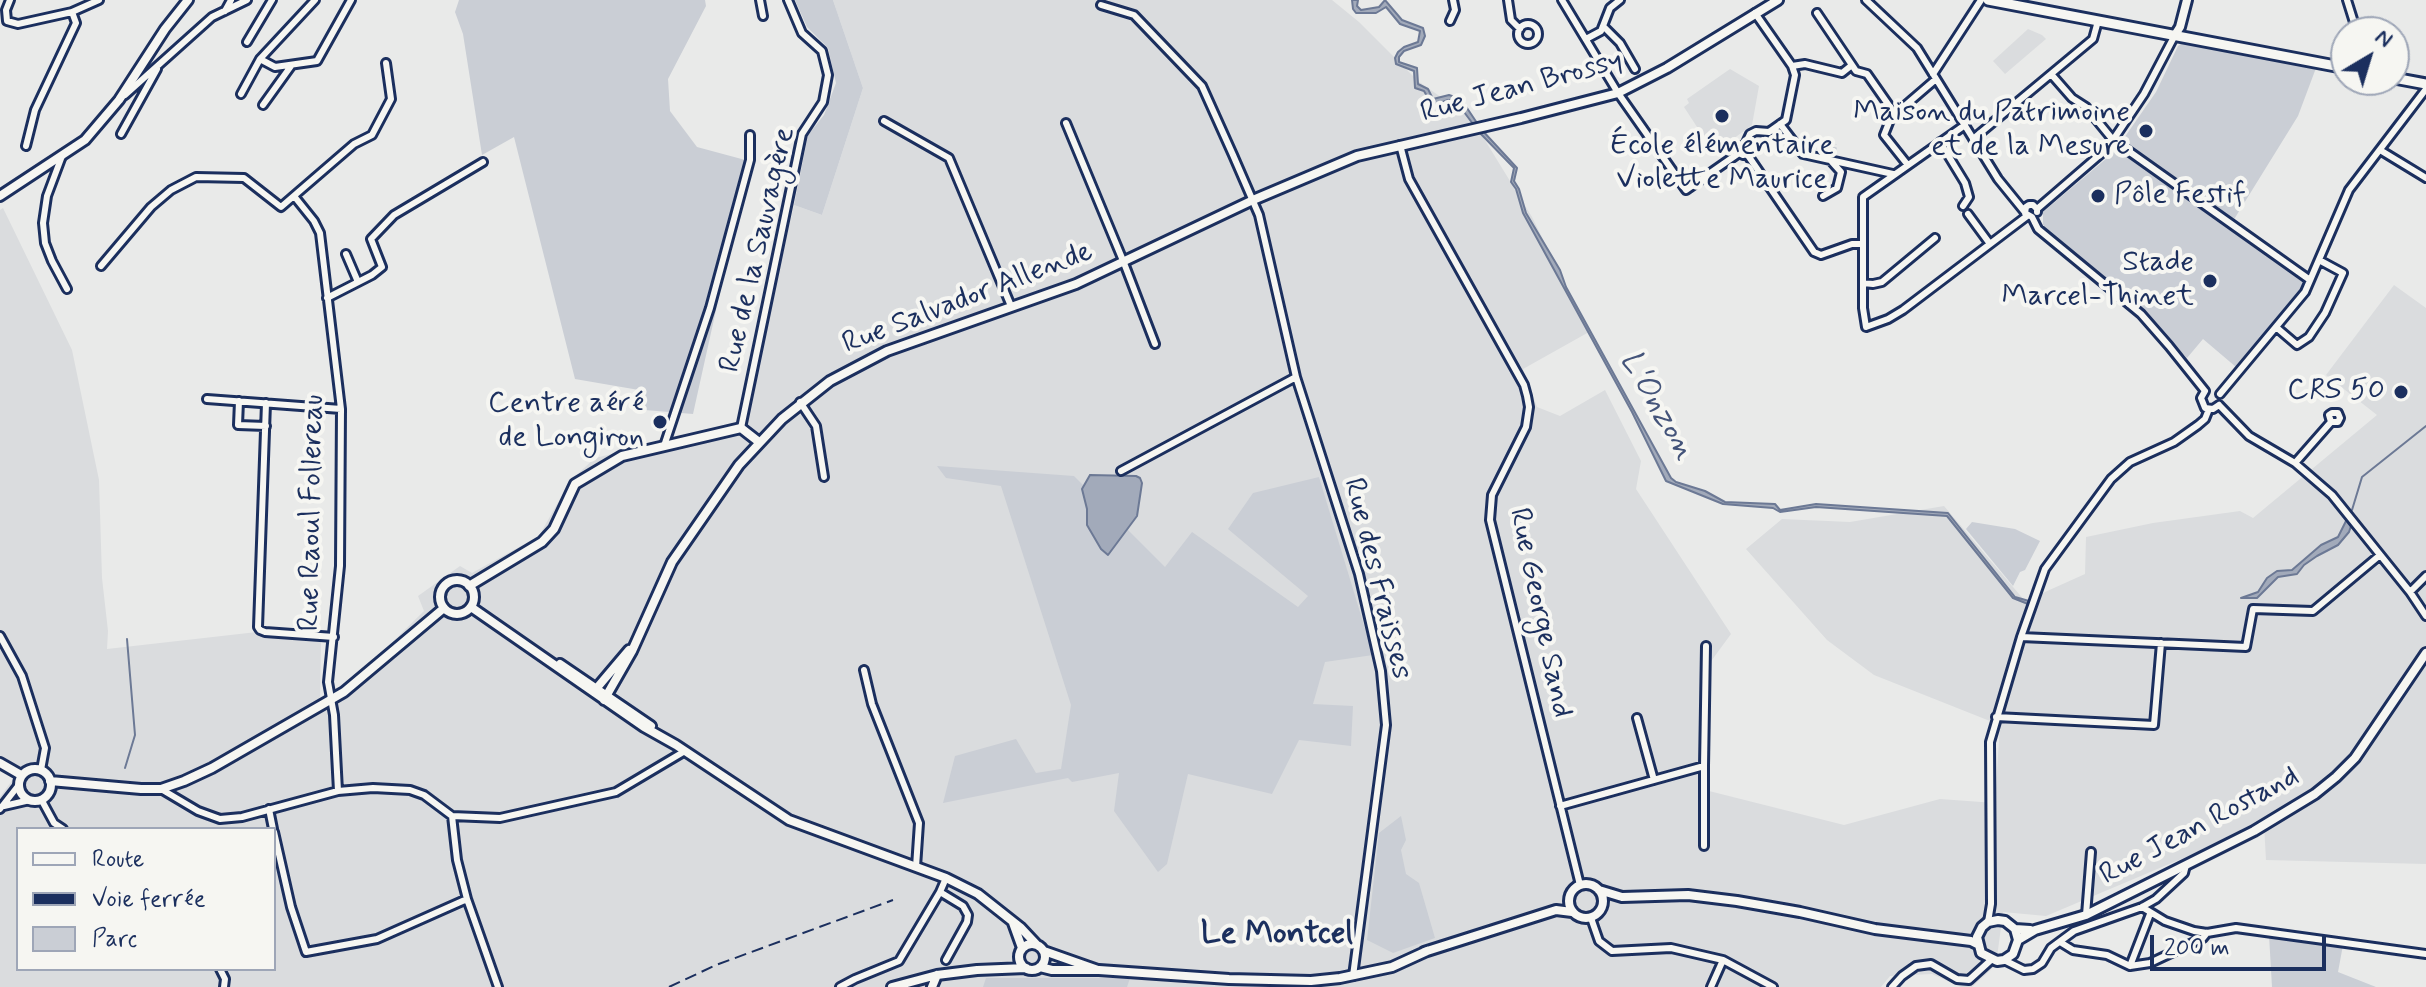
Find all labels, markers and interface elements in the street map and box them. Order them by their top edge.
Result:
north arrow [2330,16,2410,96]
text: N [2369,23,2398,54]
street label: Rue Jean Brossy [1417,44,1627,132]
place label: Maison du Patrimoine et de la Mesure [1853,96,2130,166]
marker: École élémentaire Violette Maurice [1713,107,1731,125]
marker: Maison du Patrimoine et de la Mesure [2137,122,2155,140]
street label: Rue de la Sauvagère [713,124,805,376]
place label: École élémentaire Violette Maurice [1610,129,1834,200]
place label: Pôle Festif [2114,178,2246,214]
marker: Pôle Festif [2089,187,2107,205]
street label: Rue Salvador Allende [838,235,1098,363]
place label: Stade Marcel-Thinet [2001,246,2194,316]
marker: Stade Marcel-Thinet [2201,272,2219,290]
water label: L'Onzon [1609,345,1703,467]
place label: CRS 50 [2287,374,2385,410]
marker: CRS 50 [2392,383,2410,401]
place label: Centre aéré de Longiron [488,387,644,458]
street label: Rue Raoul Follereau [293,394,333,632]
marker: Centre aéré de Longiron [651,413,669,431]
street label: Rue des Fraisses [1334,475,1418,683]
street label: Rue George Sand [1499,505,1579,721]
street label: Rue Jean Rostand [2094,759,2306,895]
legend [16,827,276,971]
text: Route [92,844,144,875]
text: Voie ferrée [92,884,206,915]
district label: Le Montcel [1201,916,1353,954]
scale bar [2154,919,2330,969]
text: Parc [92,924,137,955]
text: 200 m [2164,933,2230,964]

